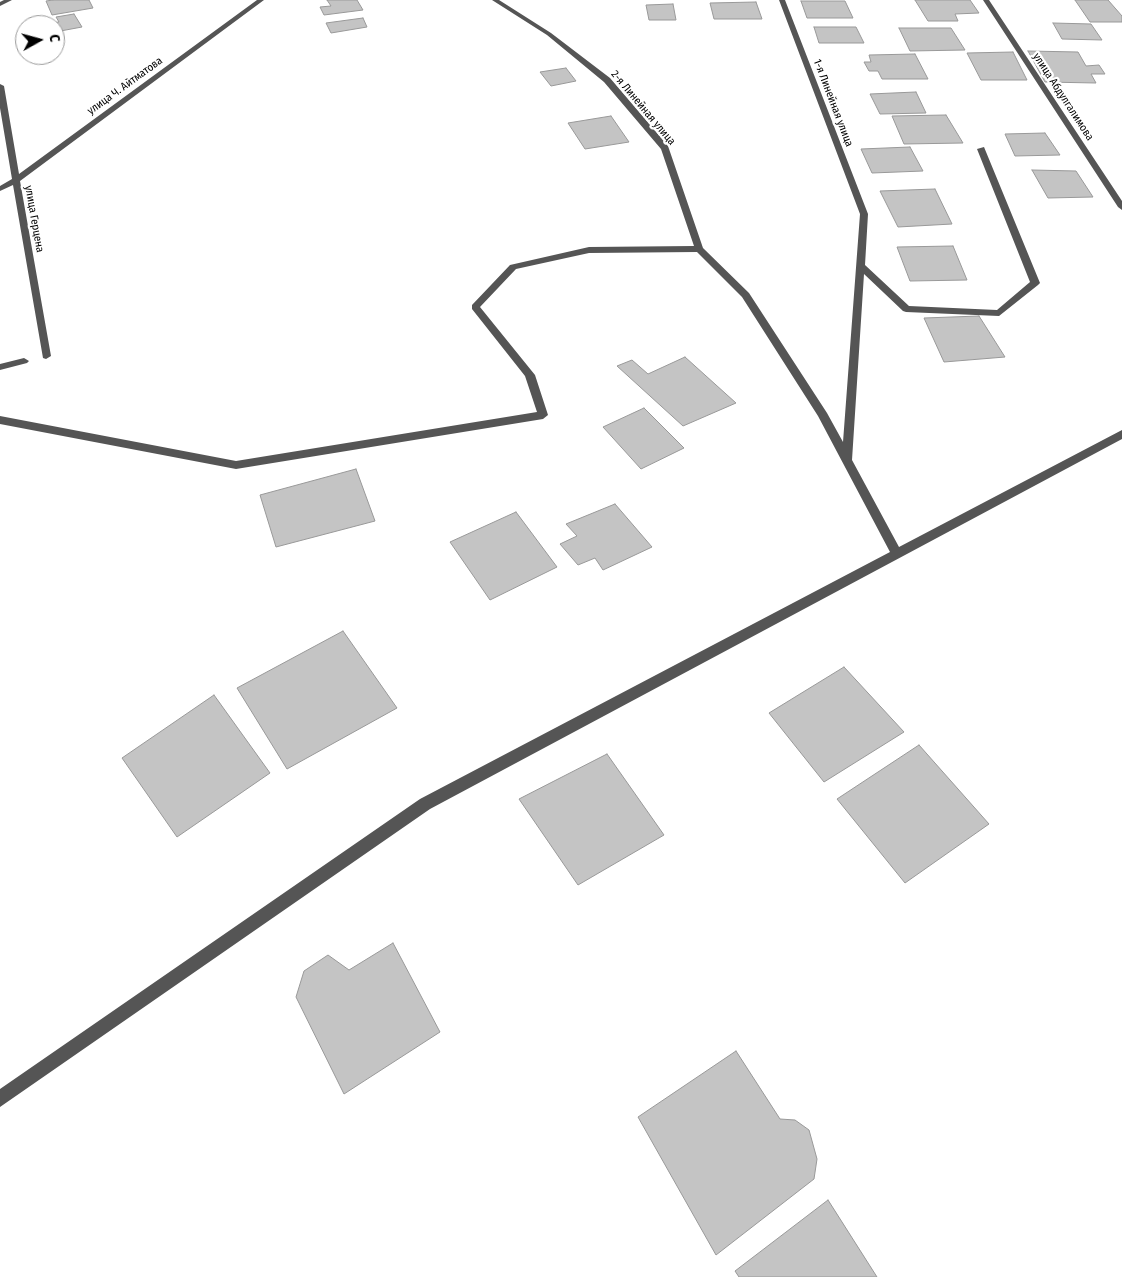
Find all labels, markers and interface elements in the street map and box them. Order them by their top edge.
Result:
north arrow [15,15,65,65]
text: С [46,34,63,43]
street label: улица Абдулгалимова [1030,51,1096,143]
street label: улица Ч. Айтматова [85,54,165,118]
street label: 1-я Линейная улица [810,57,856,149]
street label: 2-я Линейная улица [608,68,678,148]
street label: улица Герцена [22,184,46,254]

